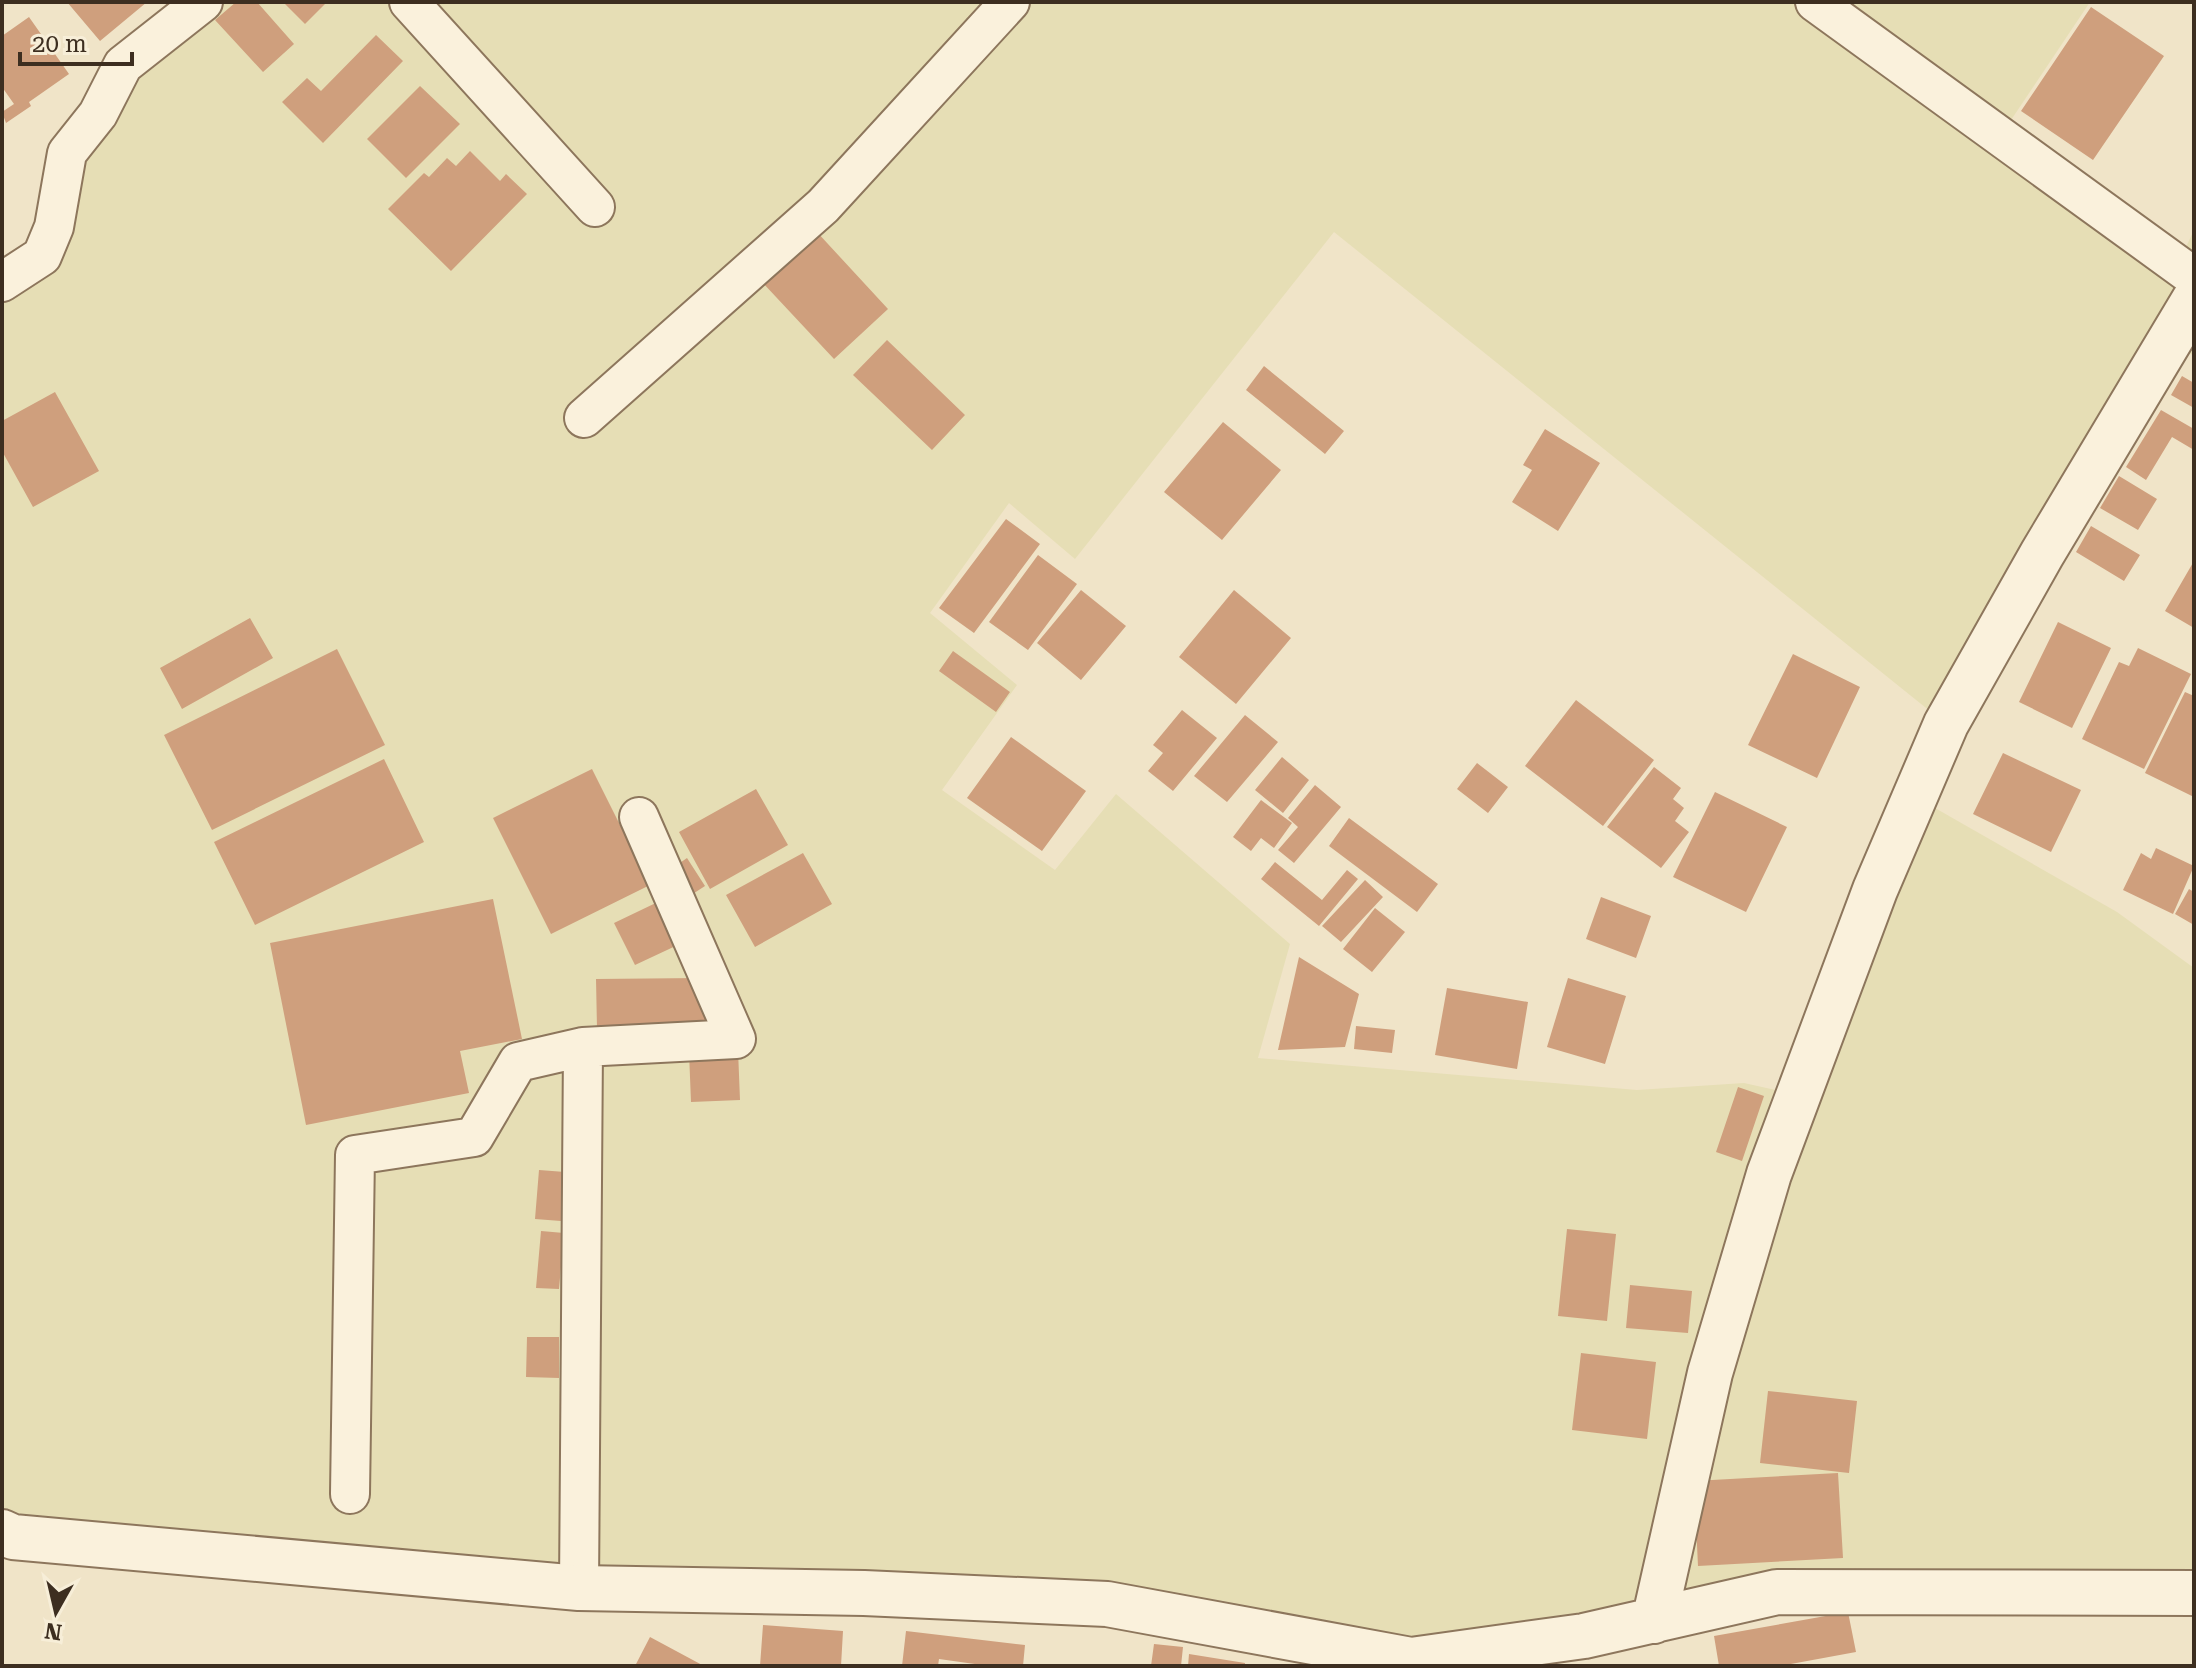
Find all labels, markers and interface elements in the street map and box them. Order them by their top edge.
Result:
scale bar [20,16,132,66]
text: 20 m [32,30,87,58]
north arrow [16,1572,96,1652]
text: N [43,1618,63,1645]

